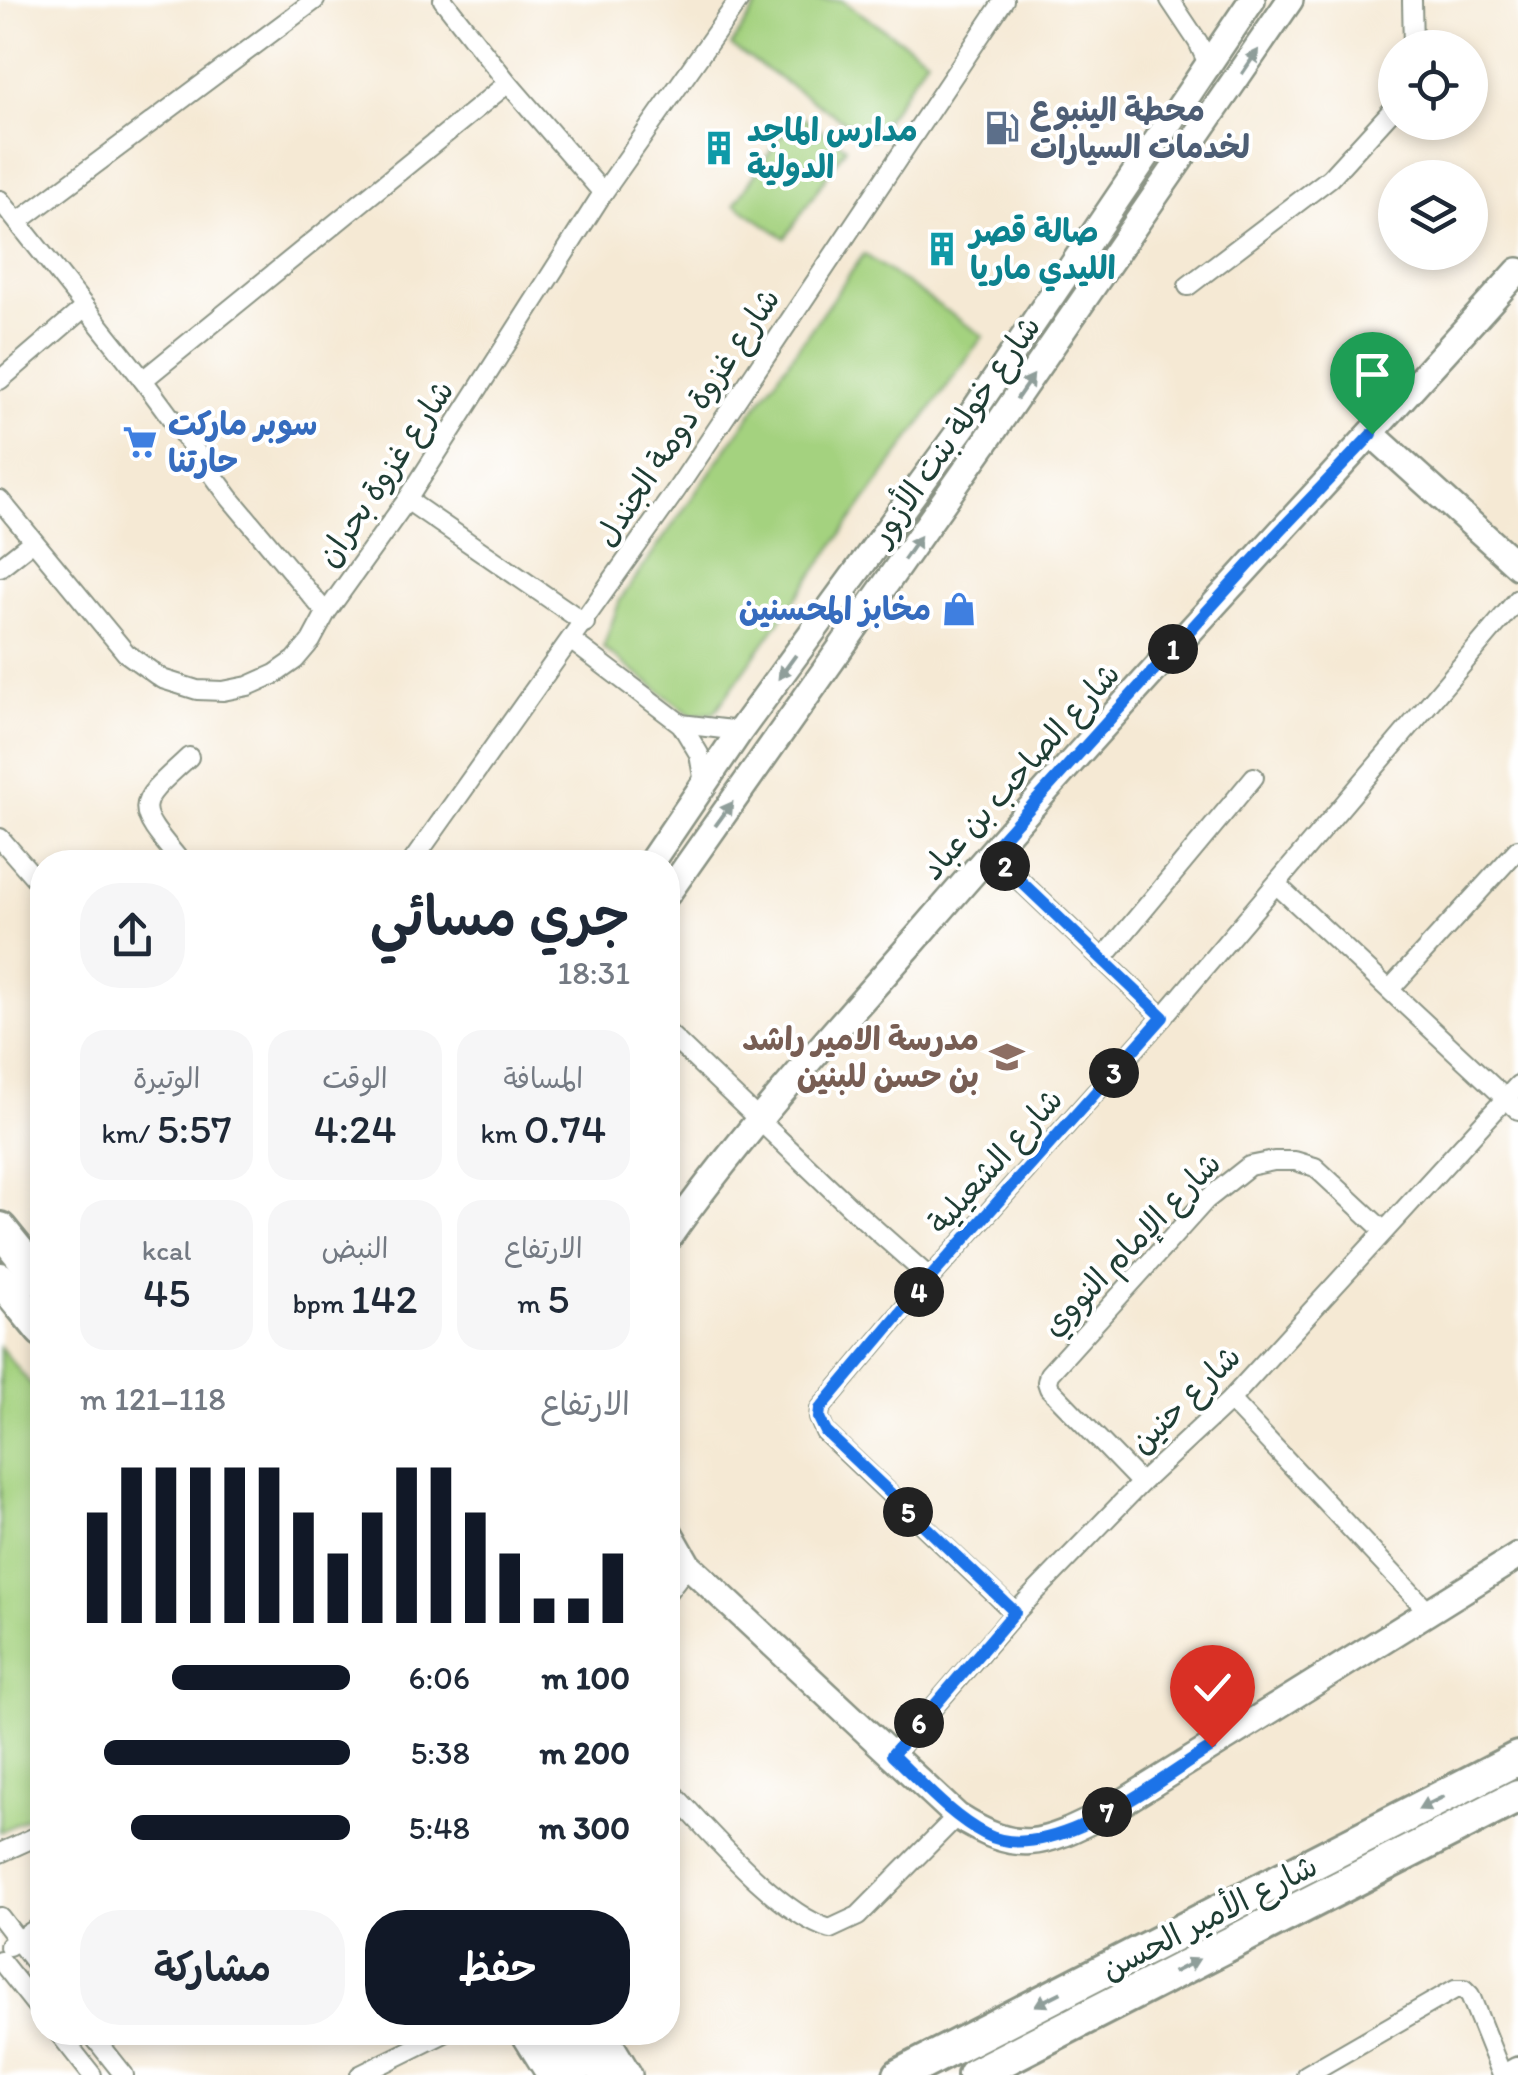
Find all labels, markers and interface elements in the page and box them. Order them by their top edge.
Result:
map controls [1378,30,1488,270]
button: locate [1378,30,1488,140]
one-way arrow [1240,49,1258,76]
place label: محطة الينبوع لخدمات السيارات [1030,91,1250,166]
fuel station icon: محطة الينبوع لخدمات السيارات [983,109,1021,147]
place label: مدارس الماجد الدولية [747,111,918,187]
building icon: مدارس الماجد الدولية [700,129,738,167]
button: layers [1378,160,1488,270]
place label: صالة قصر الليدي ماريا [967,212,1116,292]
building icon: صالة قصر الليدي ماريا [923,230,961,268]
street label: شارع غزوة دومة الجندل [586,281,791,556]
street label: شارع خولة بنت الأزور [858,307,1052,557]
pin [1330,332,1415,435]
icon: arrive [1345,347,1400,402]
street label: شارع غزوة بحران [309,372,465,576]
one-way arrow [1015,374,1034,400]
place label: سوبر ماركت حارتنا [168,405,318,480]
supermarket icon: سوبر ماركت حارتنا [121,423,159,461]
one-way arrow [902,535,921,562]
place label: مخابز المحسنين [739,590,931,629]
shop icon: مخابز المحسنين [940,590,978,628]
pin: 1 [1148,624,1198,674]
text: 1 [1167,632,1180,666]
one-way arrow [777,654,797,680]
street label: شارع الصاحب بن عباد [913,655,1130,890]
one-way arrow [714,801,734,827]
pin: 2 [980,841,1030,891]
text: 2 [998,849,1012,883]
button: share [80,883,185,988]
text: جري مسائي [370,883,630,949]
text: 18:31 [557,954,630,992]
place label: مدرسة الامير راشد بن حسن للبنين [742,1020,979,1096]
school or university icon: مدرسة الامير راشد بن حسن للبنين [988,1038,1026,1076]
pin: 3 [1089,1048,1139,1098]
text: 3 [1106,1056,1122,1090]
text: الوتيرة [133,1061,200,1095]
text: الوقت [322,1061,388,1095]
text: المسافة [503,1061,583,1095]
street label: شارع الشعيلية [920,1080,1073,1244]
text: 5:57 [157,1103,232,1154]
text: 4:24 [314,1103,396,1154]
text: 0.74 [524,1103,606,1154]
text: /km [102,1116,157,1150]
text: km [481,1116,524,1150]
street label: شارع الإمام النووي [1034,1144,1232,1347]
text: النبض [322,1231,388,1265]
text: الارتفاع [504,1231,583,1265]
text: kcal [142,1233,192,1267]
text: 45 [143,1267,190,1318]
pin: 4 [894,1267,944,1317]
text: 142 [351,1273,418,1324]
text: 5 [547,1273,569,1324]
text: 4 [911,1275,927,1309]
text: bpm [292,1286,351,1320]
text: m [517,1286,547,1320]
street label: شارع حنين [1122,1337,1251,1464]
text: 118–121 m [80,1380,226,1418]
text: الارتفاع [540,1385,630,1423]
pin: 5 [883,1487,933,1537]
text: 5 [901,1495,915,1529]
pin [1170,1645,1255,1748]
text: 6:06 [409,1659,470,1697]
text: 100 m [542,1659,630,1697]
icon: check [1185,1660,1240,1715]
pin: 6 [894,1698,944,1748]
text: 6 [912,1706,926,1740]
text: 5:38 [410,1734,470,1772]
text: 200 m [540,1734,630,1772]
pin: 7 [1082,1787,1132,1837]
one-way arrow [1417,1794,1446,1811]
text: 7 [1100,1795,1114,1829]
text: 5:48 [409,1809,470,1847]
text: 300 m [539,1809,630,1847]
street label: شارع الأمير الحسن [1094,1844,1325,1991]
button: مشاركة [80,1910,345,2025]
button: حفظ [365,1910,630,2025]
one-way arrow [1171,1958,1200,1975]
one-way arrow [1034,1990,1063,2007]

